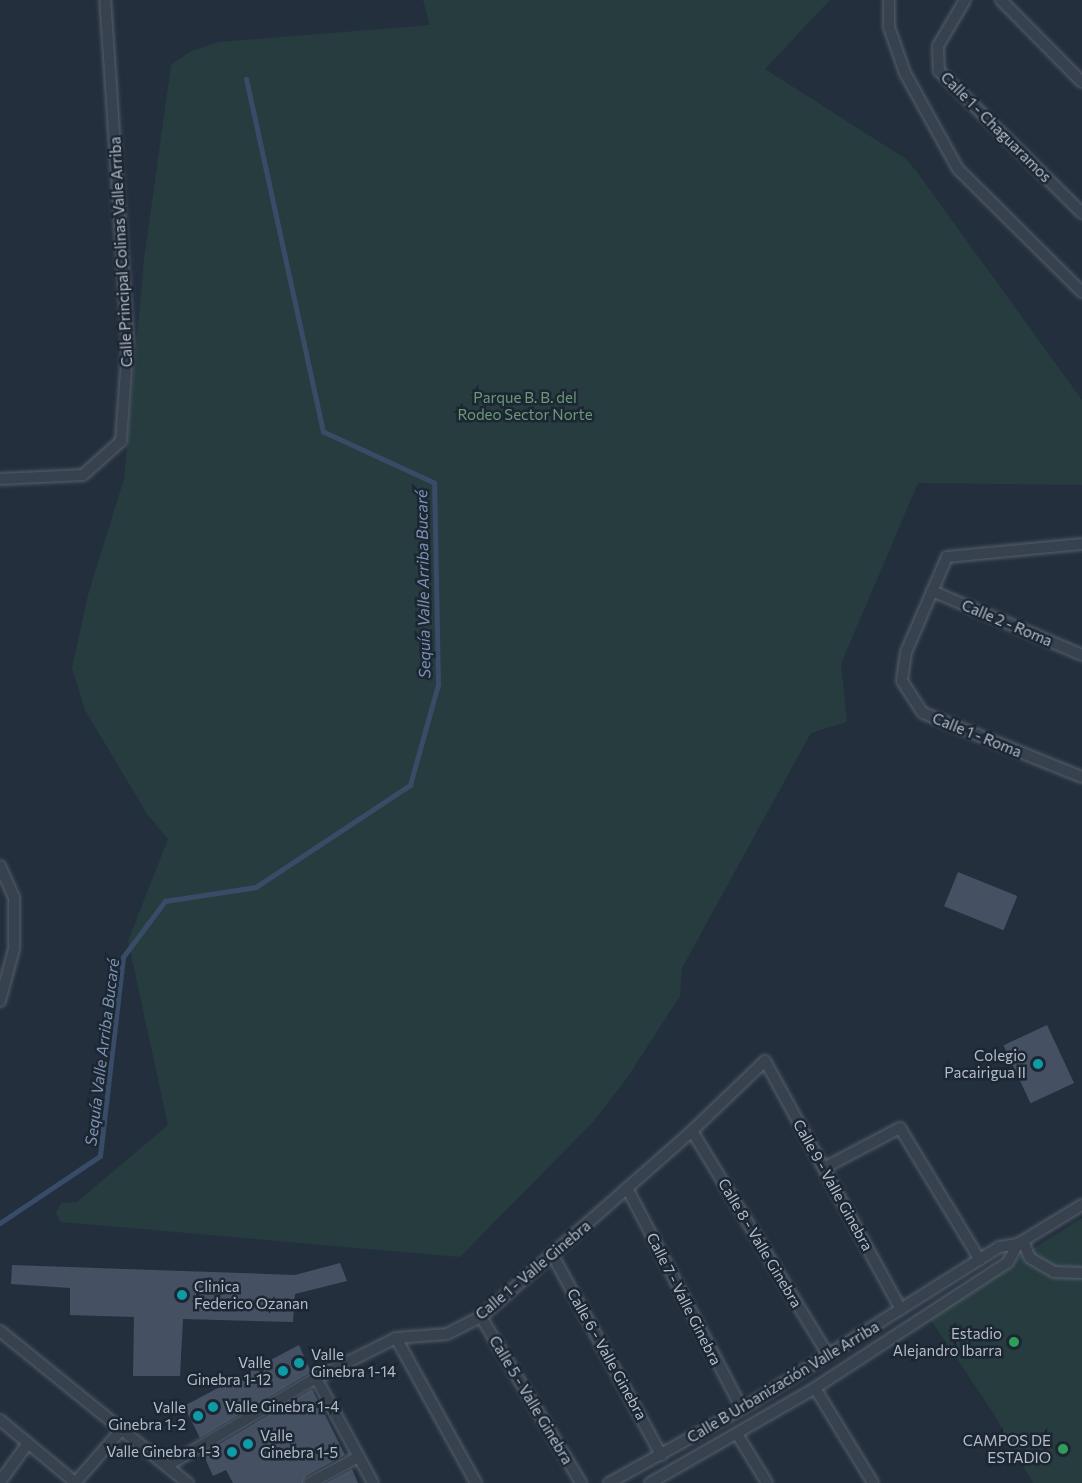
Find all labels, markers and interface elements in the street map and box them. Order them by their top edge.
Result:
street label: Calle 1 - Chaguaramos [937,68,1055,186]
street label: Calle Principal Colinas Valle Arriba [106,136,136,368]
park label: Parque B. B. del Rodeo Sector Norte [457,388,593,423]
water label: Sequía Valle Arriba Bucaré [412,489,434,679]
street label: Calle 2 - Roma [959,596,1055,650]
street label: Calle 1 - Roma [930,709,1024,761]
water label: Sequía Valle Arriba Bucaré [81,957,123,1147]
place label: Colegio Pacairigua II [944,1046,1026,1081]
marker: Colegio Pacairigua II [1031,1057,1045,1071]
street label: Calle 9 - Valle Ginebra [789,1116,877,1254]
street label: Calle 8 - Valle Ginebra [714,1175,806,1311]
street label: Calle 1 - Valle Ginebra [472,1217,594,1323]
street label: Calle 7 - Valle Ginebra [643,1230,725,1368]
place label: Clinica Federico Ozanan [194,1277,308,1312]
street label: Calle 6 - Valle Ginebra [563,1285,651,1423]
marker: Clinica Federico Ozanan [175,1288,189,1302]
street label: Calle B Urbanización Valle Arriba [684,1317,882,1447]
place label: Estadio Alejandro Ibarra [893,1324,1002,1359]
street label: Calle 5 - Valle Ginebra [485,1332,577,1468]
marker: Estadio Alejandro Ibarra [1007,1335,1021,1349]
place label: Valle Ginebra 1-14 [311,1345,396,1380]
place label: Valle Ginebra 1-12 [187,1353,271,1388]
marker: Valle Ginebra 1-14 [292,1356,306,1370]
marker: Valle Ginebra 1-12 [276,1364,290,1378]
place label: Valle Ginebra 1-2 [108,1398,186,1433]
place label: Valle Ginebra 1-4 [225,1398,339,1416]
marker: Valle Ginebra 1-4 [206,1400,220,1414]
marker: Valle Ginebra 1-2 [191,1409,205,1423]
place label: Valle Ginebra 1-5 [260,1426,338,1461]
place label: CAMPOS DE ESTADIO [963,1431,1051,1466]
marker: Valle Ginebra 1-5 [241,1437,255,1451]
marker: CAMPOS DE ESTADIO [1056,1442,1070,1456]
place label: Valle Ginebra 1-3 [106,1443,220,1461]
marker: Valle Ginebra 1-3 [225,1445,239,1459]

